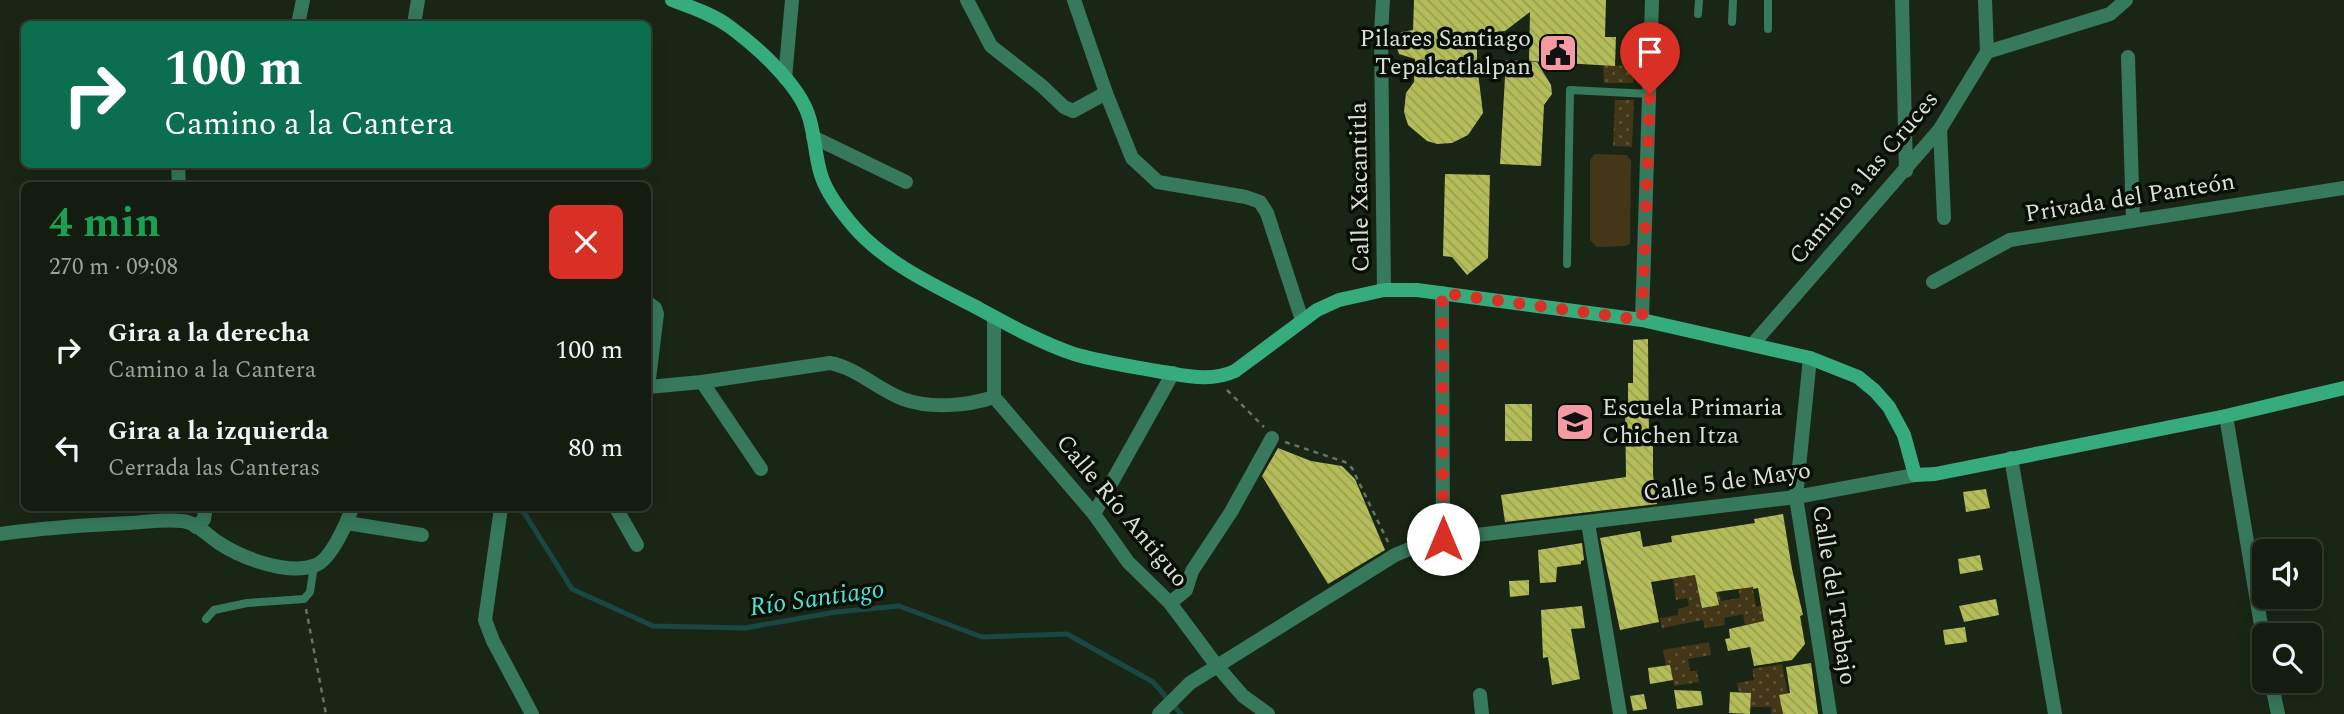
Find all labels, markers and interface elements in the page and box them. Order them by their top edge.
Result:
place label: Pilares Santiago Tepalcatlalpan [1359,21,1531,85]
pin [1620,22,1680,94]
text: 100 m [164,32,303,107]
public building icon: Pilares Santiago Tepalcatlalpan [1537,32,1579,74]
icon: arrive [1631,33,1669,71]
icon: right [49,49,140,140]
street label: Camino a las Cruces [1780,83,1948,273]
text: Camino a la Cantera [164,100,454,149]
street label: Calle Xacantitla [1341,101,1379,272]
street label: Privada del Panteón [2022,164,2238,232]
text: 4 min [49,192,161,255]
button: close [549,205,623,279]
text: 270 m · 09:08 [49,250,178,285]
text: Gira a la derecha [108,313,310,353]
text: 100 m [555,330,623,370]
icon: right [49,331,87,369]
text: Camino a la Cantera [108,353,316,388]
place label: Escuela Primaria Chichen Itza [1602,390,1783,454]
school or university icon: Escuela Primaria Chichen Itza [1554,401,1596,443]
text: Gira a la izquierda [108,411,329,451]
street label: Calle Río Antiguo [1047,426,1197,596]
text: 80 m [568,428,623,468]
icon: left [49,429,87,467]
text: Cerrada las Canteras [108,451,320,486]
street label: Calle 5 de Mayo [1641,452,1813,512]
position arrow [1406,502,1480,576]
street label: Calle del Trabajo [1802,503,1866,687]
map controls [2252,539,2322,693]
button: sound [2252,539,2322,609]
water label: Río Santiago [747,569,887,627]
button: search [2252,623,2322,693]

